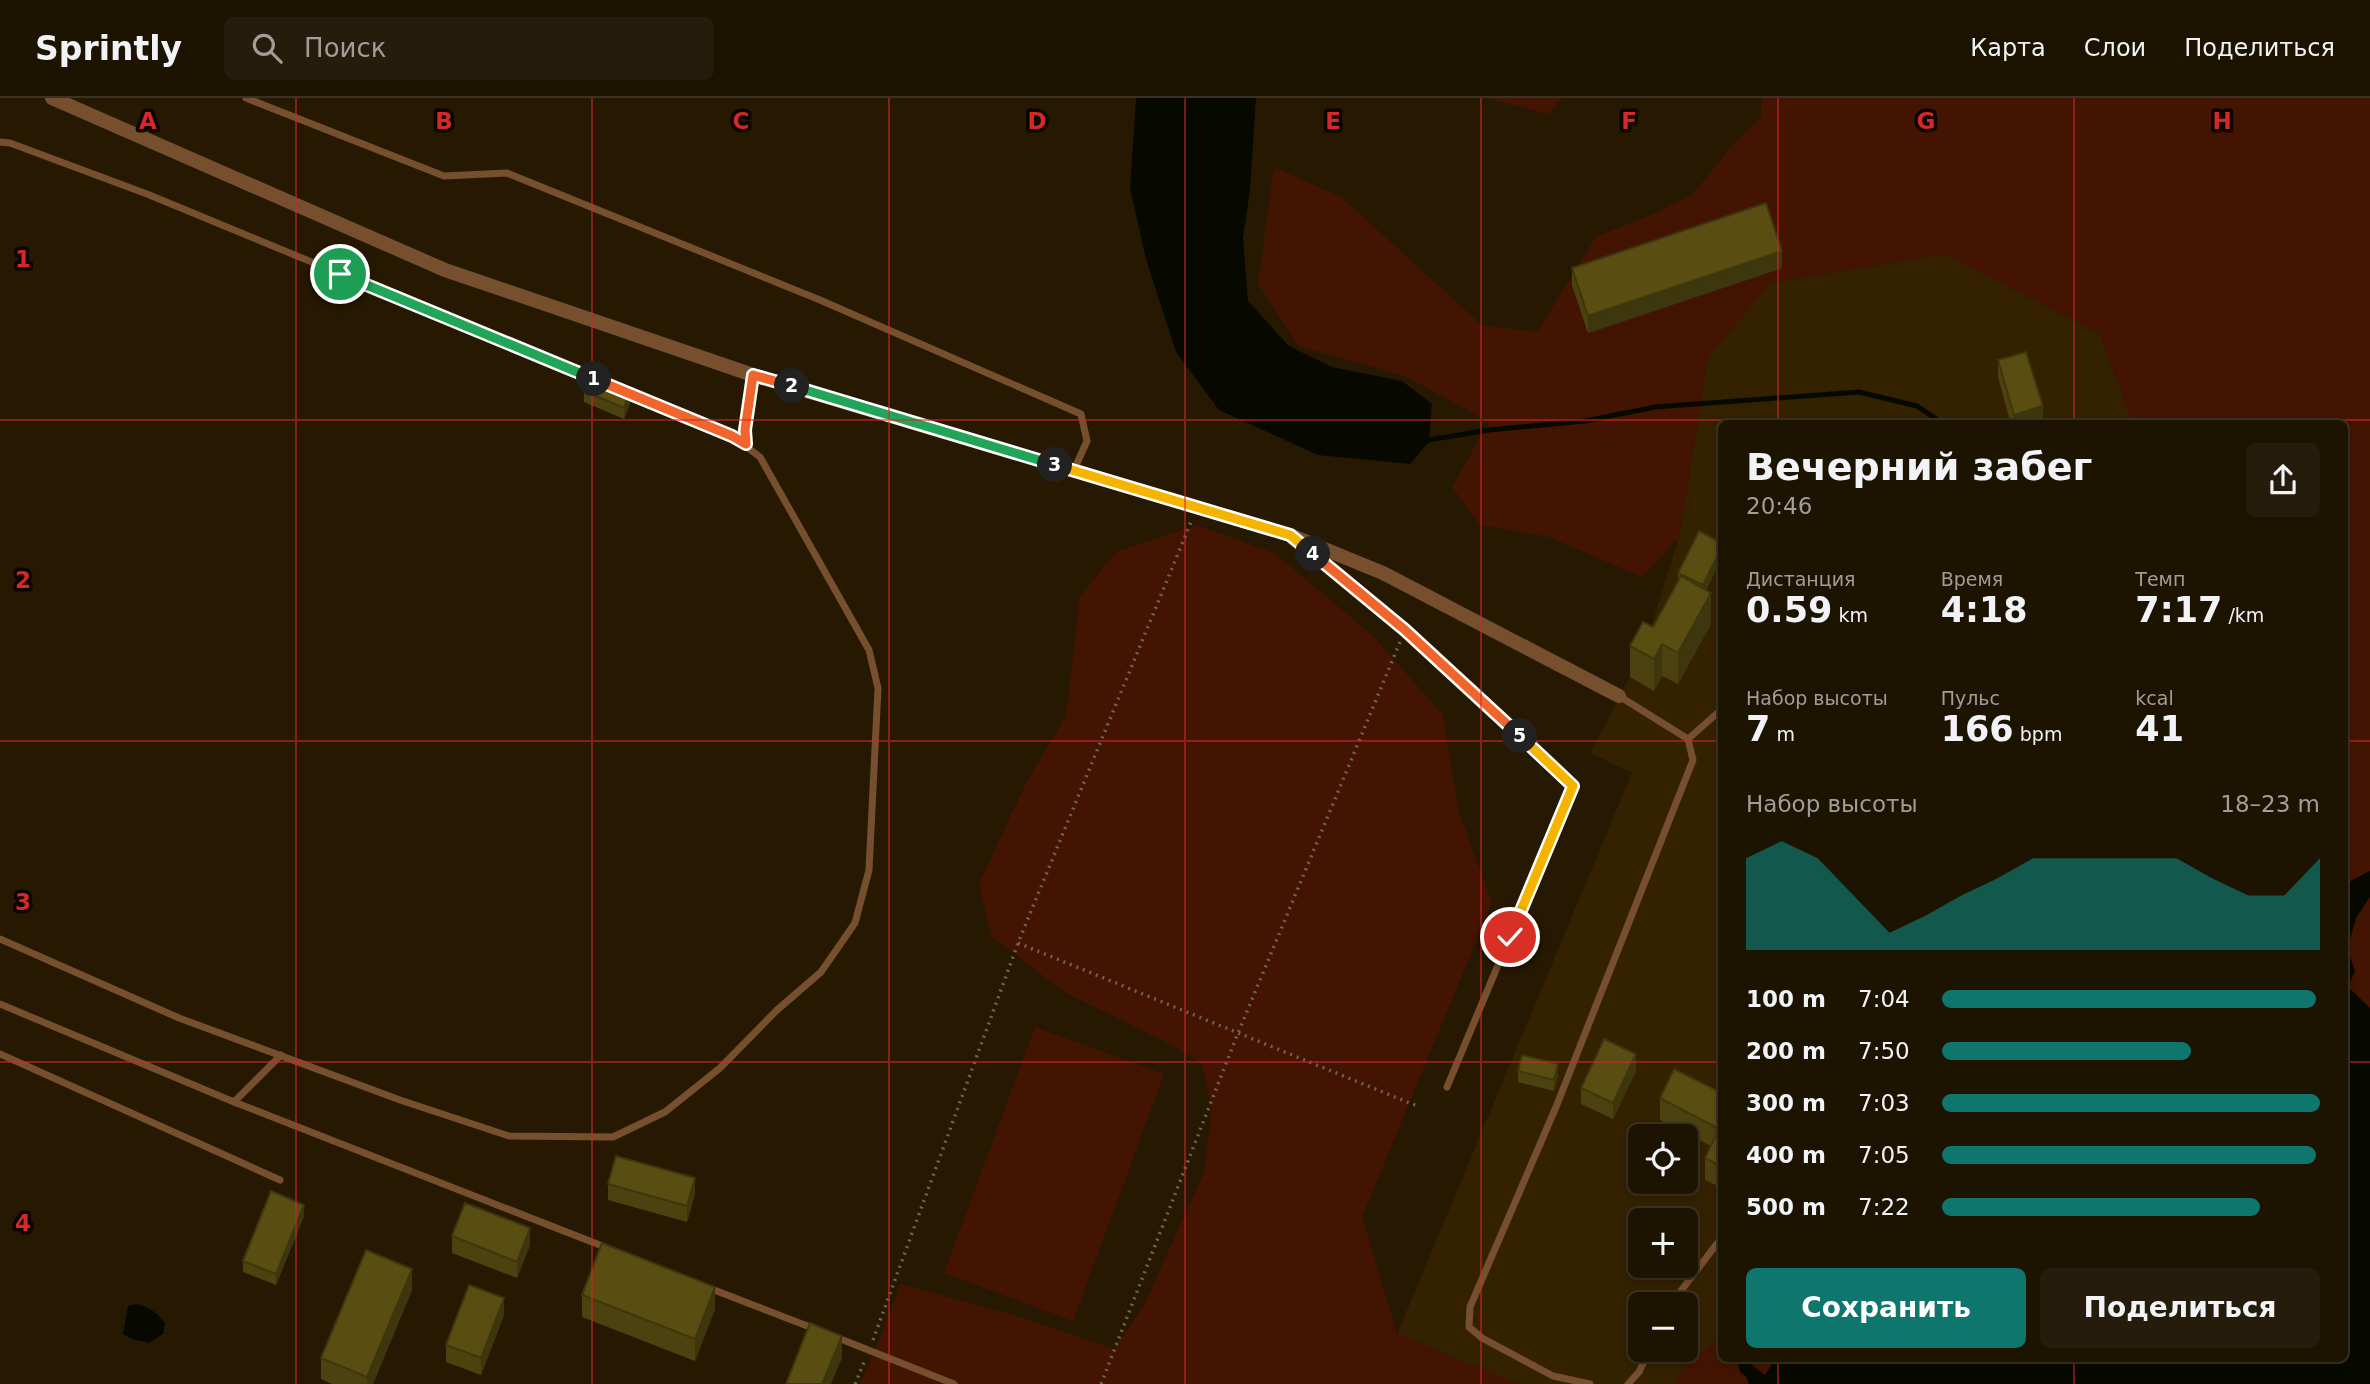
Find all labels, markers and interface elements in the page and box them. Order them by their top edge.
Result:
search box [224,17,714,80]
text: Sprintly [35,29,182,68]
icon: search [248,29,286,67]
text: Поиск [304,33,386,63]
text: Карта [1970,34,2046,62]
text: Слои [2084,34,2146,62]
text: Поделиться [2184,34,2335,62]
text: A [139,108,157,134]
text: B [435,108,453,134]
text: C [733,108,749,134]
text: D [1027,108,1047,134]
text: E [1325,108,1341,134]
text: F [1621,108,1637,134]
text: G [1917,108,1935,134]
text: H [2212,108,2232,134]
pin [310,244,370,304]
text: 1 [15,246,31,272]
icon: arrive [321,255,359,293]
pin: 1 [576,362,612,396]
text: 1 [587,367,600,389]
pin: 2 [774,368,810,404]
text: 2 [785,374,798,396]
button: share [2246,443,2320,517]
text: Вечерний забег [1746,445,2092,489]
pin: 3 [1038,448,1072,482]
text: 3 [1048,453,1061,475]
text: 20:46 [1746,493,1812,519]
pin: 4 [1296,536,1330,572]
text: 4 [1306,542,1319,564]
text: 2 [15,567,31,593]
text: Дистанция [1746,568,1855,590]
text: Время [1941,568,2003,590]
text: Темп [2135,568,2185,590]
text: 0.59 [1746,590,1832,630]
text: 4:18 [1941,590,2028,630]
text: 7:17 [2135,590,2222,630]
text: km [1832,604,1868,626]
text: /km [2222,604,2264,626]
text: Набор высоты [1746,687,1888,709]
text: Пульс [1941,687,2000,709]
text: kcal [2135,687,2174,709]
text: 7 [1746,709,1770,749]
text: 166 [1941,709,2014,749]
text: 41 [2135,709,2184,749]
pin: 5 [1502,718,1538,754]
text: m [1770,723,1795,745]
text: bpm [2014,723,2062,745]
text: 5 [1513,724,1526,746]
text: Набор высоты [1746,791,1918,817]
text: 18–23 m [2220,791,2320,817]
text: 3 [15,889,31,915]
pin [1480,907,1540,967]
icon: check [1491,918,1529,956]
text: 100 m [1746,986,1826,1012]
text: 7:04 [1858,986,1910,1012]
text: 200 m [1746,1038,1826,1064]
text: 7:50 [1858,1038,1910,1064]
text: 300 m [1746,1090,1826,1116]
text: 7:03 [1858,1090,1910,1116]
map controls [1628,1124,1698,1362]
button: locate [1628,1124,1698,1194]
text: 400 m [1746,1142,1826,1168]
text: 7:05 [1858,1142,1910,1168]
text: 500 m [1746,1194,1826,1220]
text: 7:22 [1858,1194,1910,1220]
button: + [1628,1208,1698,1278]
text: 4 [15,1210,31,1236]
button: Сохранить [1746,1268,2026,1348]
button: Поделиться [2040,1268,2320,1348]
button: − [1628,1292,1698,1362]

